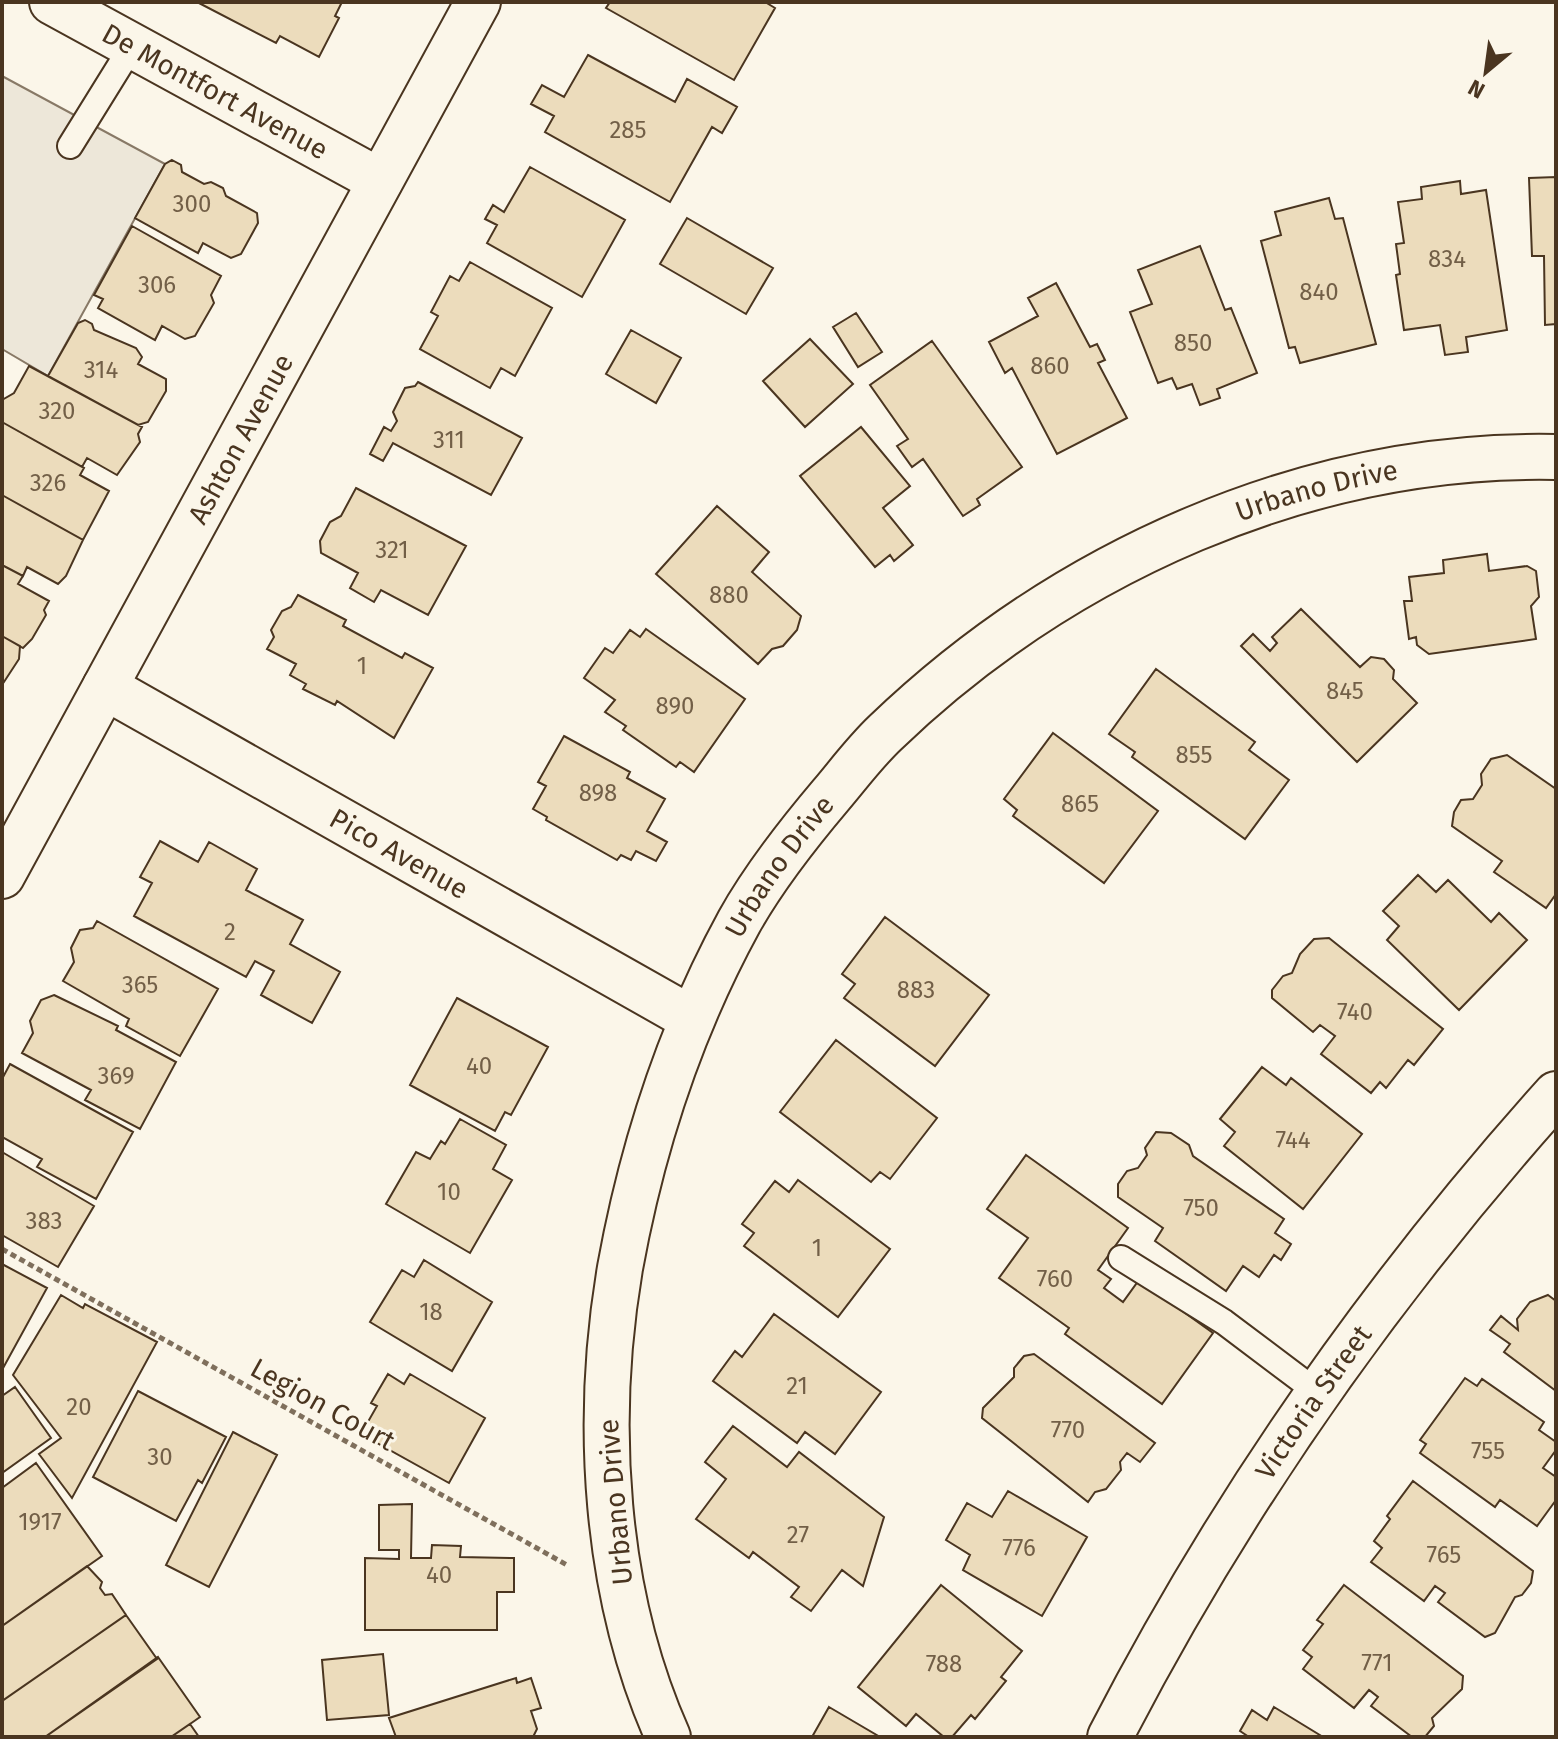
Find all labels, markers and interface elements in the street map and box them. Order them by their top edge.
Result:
street label: De Montfort Avenue [96,17,334,166]
north arrow [1446,32,1526,112]
text: N [1464,74,1489,104]
house number: 285 [609,116,647,144]
house number: 300 [173,190,211,218]
house number: 834 [1428,245,1466,273]
house number: 306 [138,271,176,299]
house number: 840 [1299,278,1339,306]
house number: 850 [1174,329,1212,357]
street label: Ashton Avenue [181,348,300,530]
house number: 860 [1030,352,1070,380]
house number: 314 [84,356,118,384]
house number: 320 [38,397,76,425]
house number: 311 [433,426,465,454]
street label: Urbano Drive [1231,453,1400,528]
house number: 326 [30,469,66,497]
house number: 321 [375,536,409,564]
house number: 880 [709,581,749,609]
house number: 1 [357,652,367,680]
house number: 845 [1326,677,1364,705]
house number: 890 [656,692,694,720]
house number: 855 [1175,741,1213,769]
house number: 898 [579,779,617,807]
street label: Urbano Drive [718,789,841,943]
house number: 865 [1061,790,1099,818]
street label: Pico Avenue [324,802,474,906]
house number: 2 [224,918,236,946]
house number: 365 [122,971,158,999]
house number: 883 [897,976,935,1004]
house number: 740 [1337,998,1373,1026]
house number: 40 [466,1052,492,1080]
house number: 369 [97,1062,135,1090]
house number: 744 [1275,1126,1311,1154]
house number: 10 [437,1178,461,1206]
house number: 750 [1183,1194,1219,1222]
house number: 383 [25,1207,63,1235]
house number: 1 [812,1234,822,1262]
house number: 760 [1037,1265,1073,1293]
house number: 18 [419,1298,443,1326]
street label: Victoria Street [1248,1318,1379,1486]
street label: Legion Court [245,1351,401,1458]
house number: 21 [786,1372,808,1400]
house number: 20 [66,1393,92,1421]
house number: 770 [1051,1416,1085,1444]
street label: Urbano Drive [592,1417,639,1586]
house number: 755 [1471,1437,1505,1465]
house number: 30 [147,1443,173,1471]
house number: 1917 [18,1508,62,1536]
house number: 27 [787,1521,809,1549]
house number: 776 [1002,1534,1036,1562]
house number: 765 [1427,1541,1461,1569]
house number: 40 [426,1561,452,1589]
house number: 771 [1361,1649,1393,1677]
house number: 788 [926,1650,962,1678]

